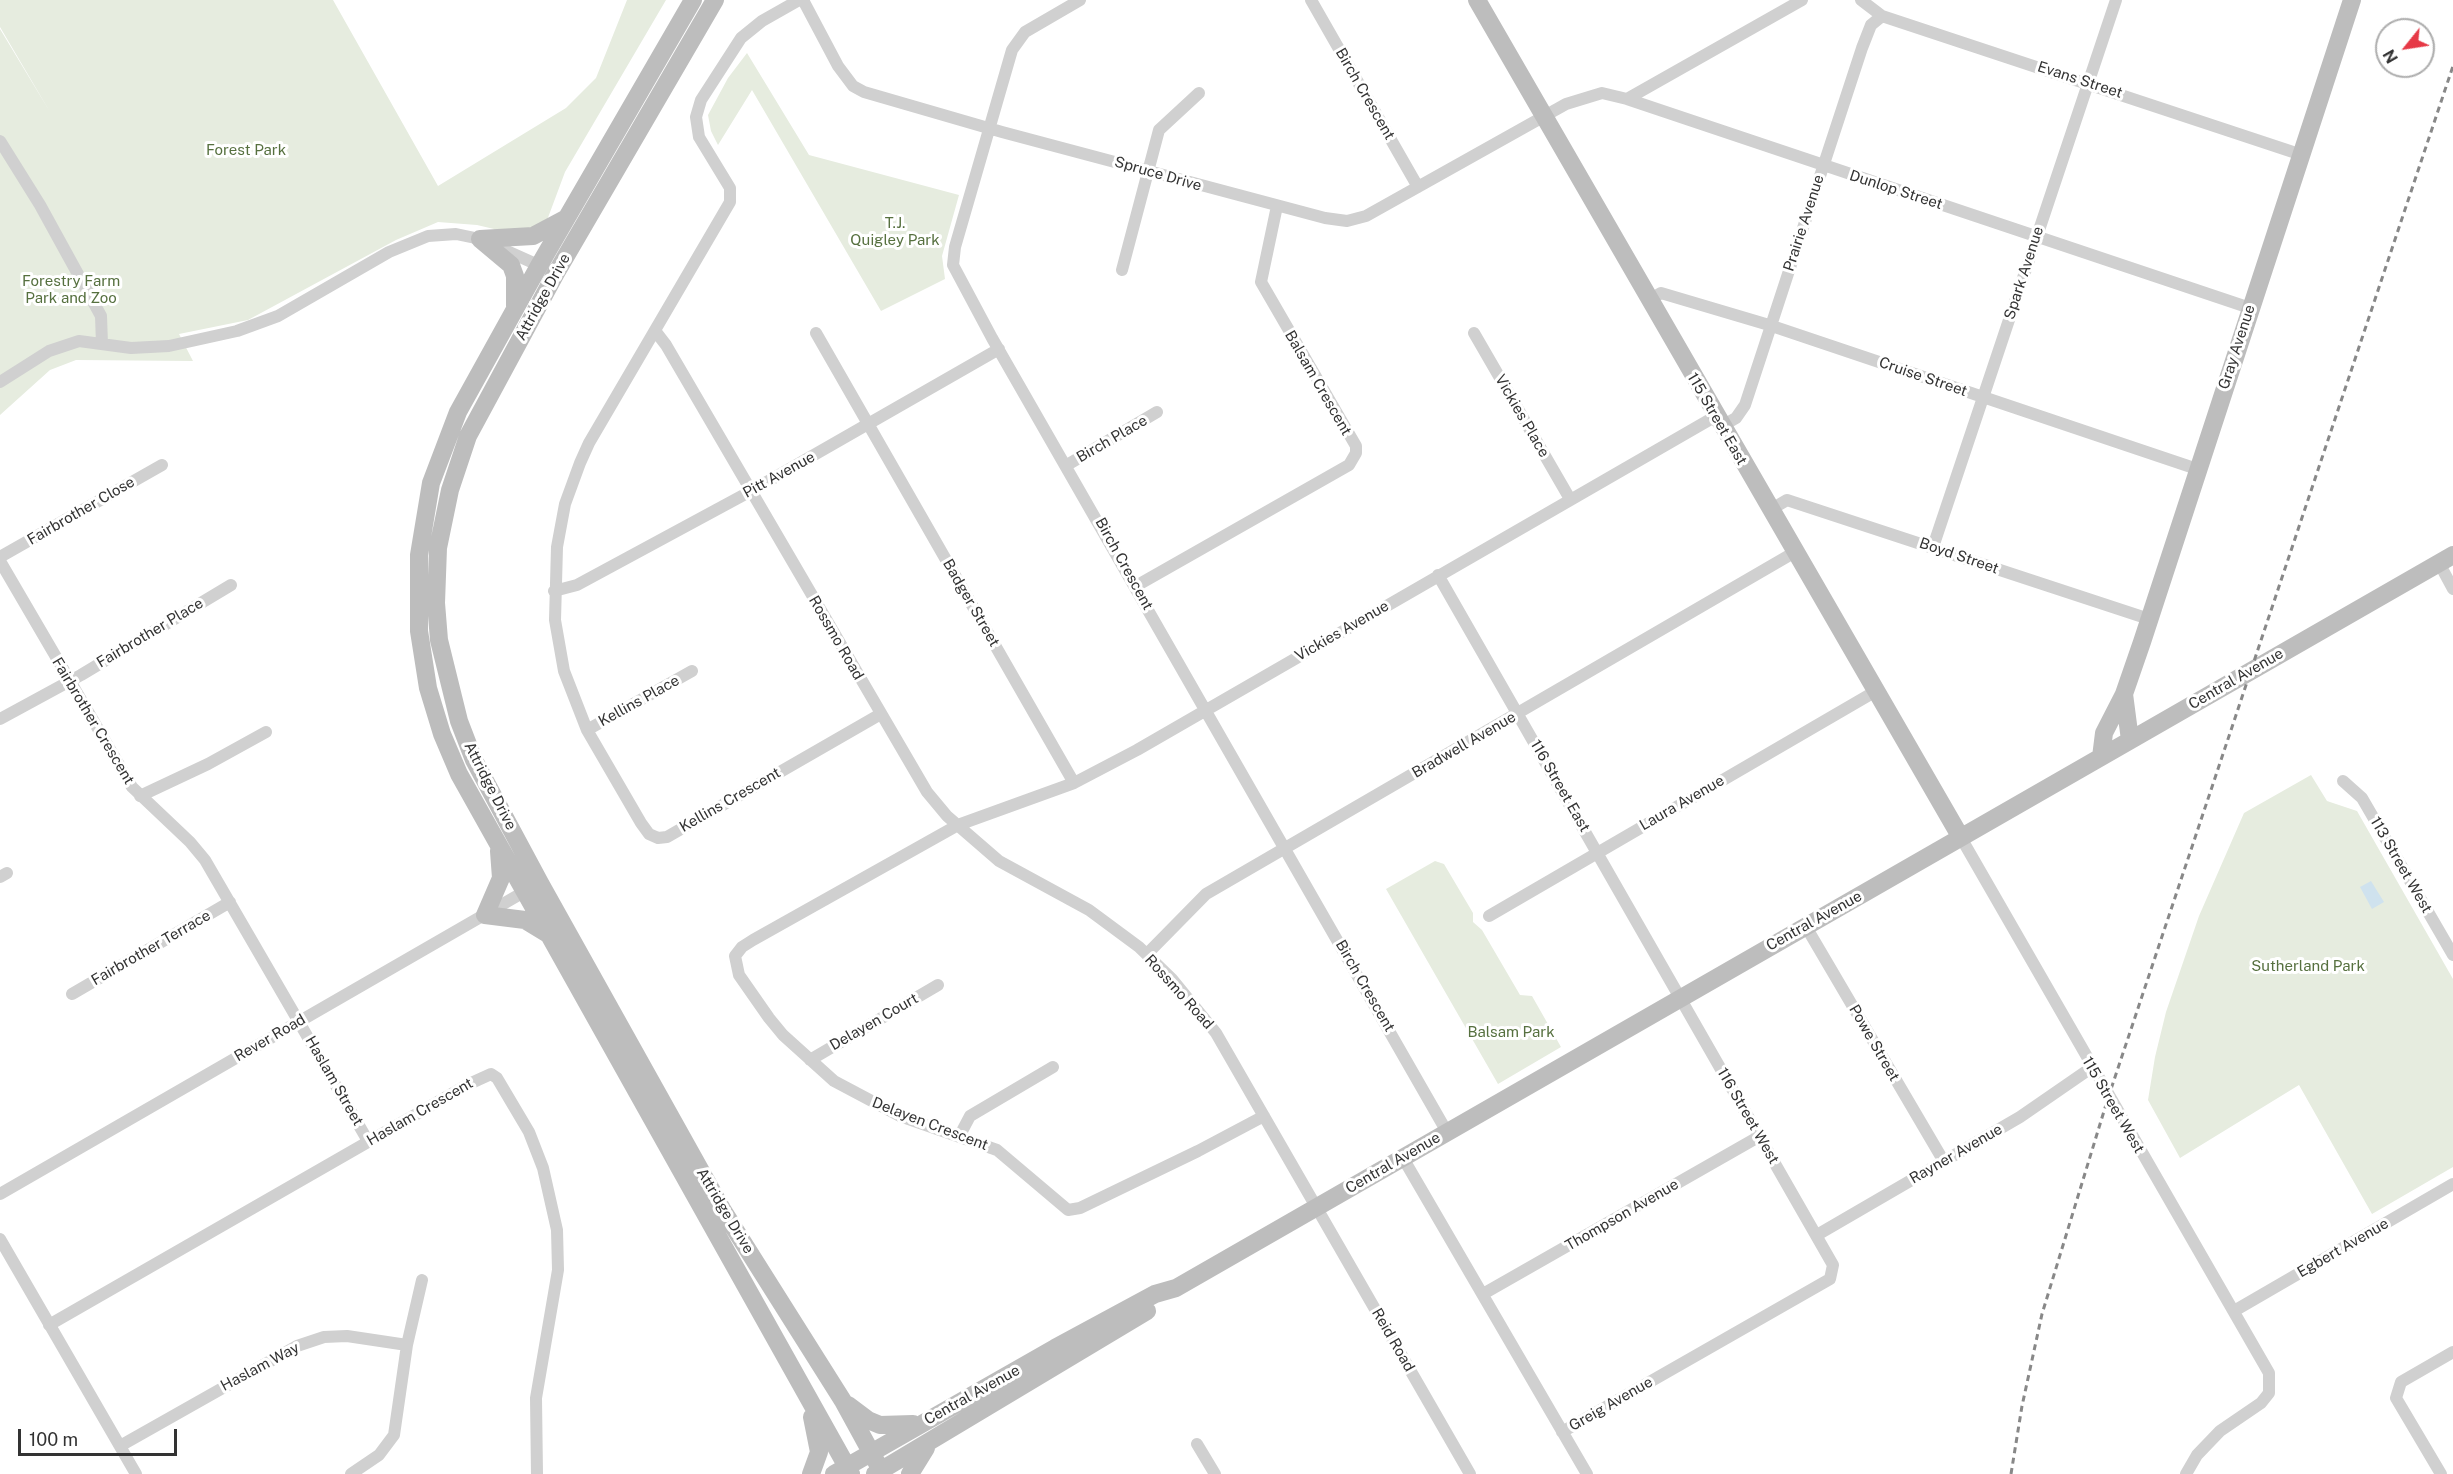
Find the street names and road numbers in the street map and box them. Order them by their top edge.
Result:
street label: Birch Crescent [1331,45,1399,143]
street label: Evans Street [2035,58,2125,102]
street label: Spruce Drive [1112,153,1204,195]
street label: Dunlop Street [1847,166,1945,214]
street label: Prairie Avenue [1780,172,1828,274]
street label: Spark Avenue [2001,224,2047,322]
street label: Attridge Drive [512,250,574,344]
street label: Gray Avenue [2215,302,2259,392]
street label: Balsam Crescent [1281,327,1355,439]
street label: Cruise Street [1876,353,1970,401]
street label: 115 Street East [1683,370,1751,468]
street label: Vickies Place [1491,371,1553,461]
street label: Birch Place [1073,411,1151,467]
street label: Pitt Avenue [740,448,818,502]
street label: Fairbrother Close [24,473,138,549]
street label: Birch Crescent [1091,515,1157,613]
street label: Boyd Street [1917,534,2001,578]
street label: Badger Street [939,556,1003,650]
street label: Rossmo Road [805,593,867,683]
street label: Fairbrother Place [94,594,206,672]
street label: Vickies Avenue [1292,597,1392,665]
street label: Central Avenue [2185,645,2287,713]
street label: Fairbrother Crescent [48,654,138,788]
street label: Kellins Place [595,671,683,731]
street label: Bradwell Avenue [1409,708,1519,782]
street label: 116 Street East [1526,737,1594,835]
street label: Attridge Drive [460,739,520,833]
street label: Kellins Crescent [676,764,784,836]
street label: Laura Avenue [1637,772,1727,834]
street label: 113 Street West [2366,814,2436,916]
street label: Central Avenue [1763,887,1865,955]
street label: Fairbrother Terrace [88,907,214,989]
street label: Birch Crescent [1331,937,1399,1035]
street label: Rossmo Road [1141,951,1217,1033]
street label: Delayen Court [827,989,921,1055]
street label: Powe Street [1845,1002,1903,1084]
street label: Rever Road [231,1010,309,1066]
street label: Haslam Street [301,1033,367,1129]
street label: 115 Street West [2078,1054,2148,1156]
street label: 116 Street West [1713,1065,1783,1167]
street label: Haslam Crescent [364,1074,476,1150]
street label: Delayen Crescent [869,1094,991,1154]
street label: Rayner Avenue [1906,1120,2006,1188]
street label: Central Avenue [1342,1129,1444,1197]
street label: Attridge Drive [692,1165,758,1257]
street label: Thompson Avenue [1562,1175,1682,1255]
street label: Egbert Avenue [2294,1215,2392,1281]
street label: Reid Road [1368,1305,1418,1375]
street label: Haslam Way [218,1339,302,1395]
street label: Central Avenue [921,1361,1023,1429]
street label: Greig Avenue [1566,1373,1656,1435]

